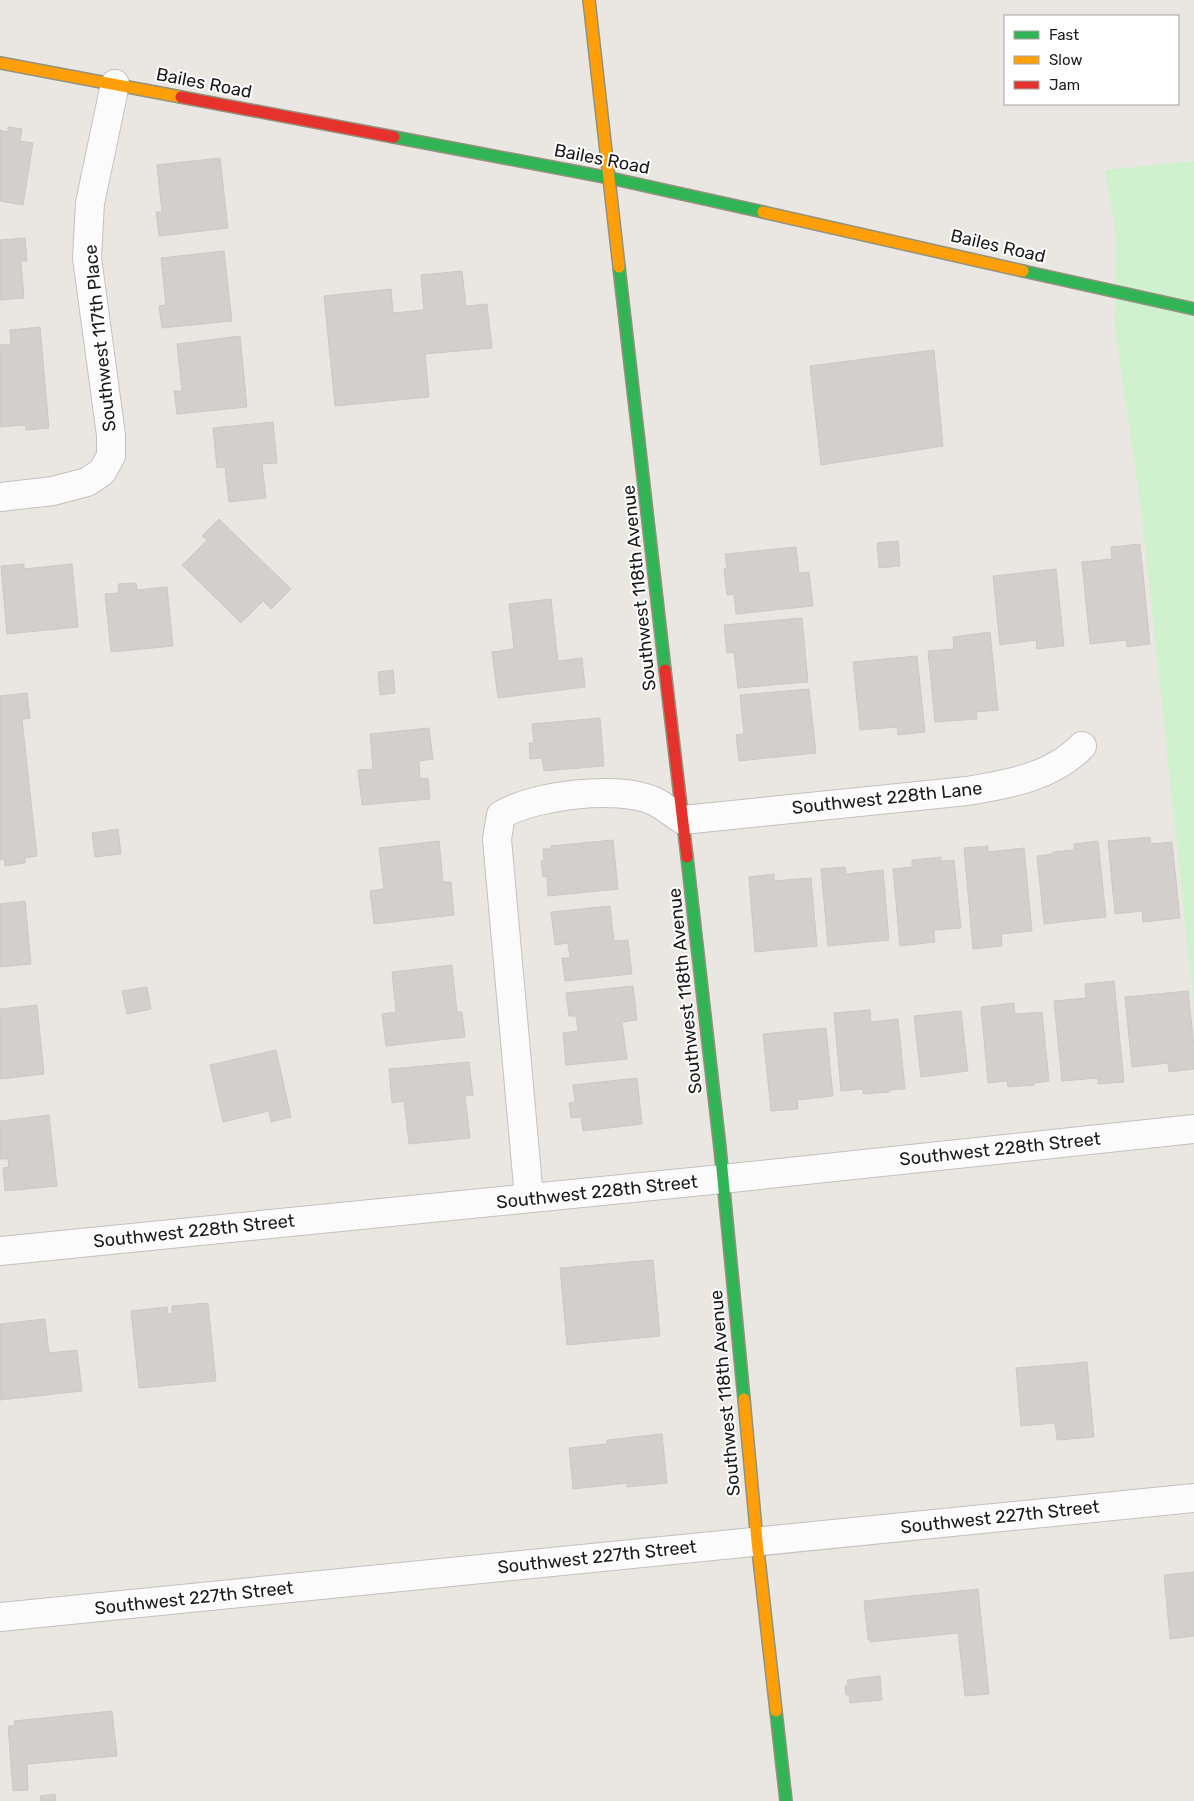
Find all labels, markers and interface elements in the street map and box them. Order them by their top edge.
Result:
legend [1004,15,1179,105]
text: Fast [1049,26,1079,44]
text: Slow [1049,51,1082,69]
street label: Bailes Road [154,63,254,103]
text: Jam [1049,76,1080,94]
street label: Bailes Road [552,139,652,179]
street label: Bailes Road [948,224,1048,268]
street label: Southwest 117th Place [79,243,121,433]
street label: Southwest 118th Avenue [617,484,661,692]
street label: Southwest 228th Lane [791,777,983,819]
street label: Southwest 118th Avenue [663,887,707,1095]
street label: Southwest 228th Street [898,1127,1102,1171]
street label: Southwest 228th Street [495,1170,699,1214]
street label: Southwest 228th Street [92,1209,296,1253]
street label: Southwest 118th Avenue [705,1289,745,1497]
street label: Southwest 227th Street [899,1496,1101,1538]
street label: Southwest 227th Street [496,1536,698,1578]
street label: Southwest 227th Street [93,1577,295,1619]

